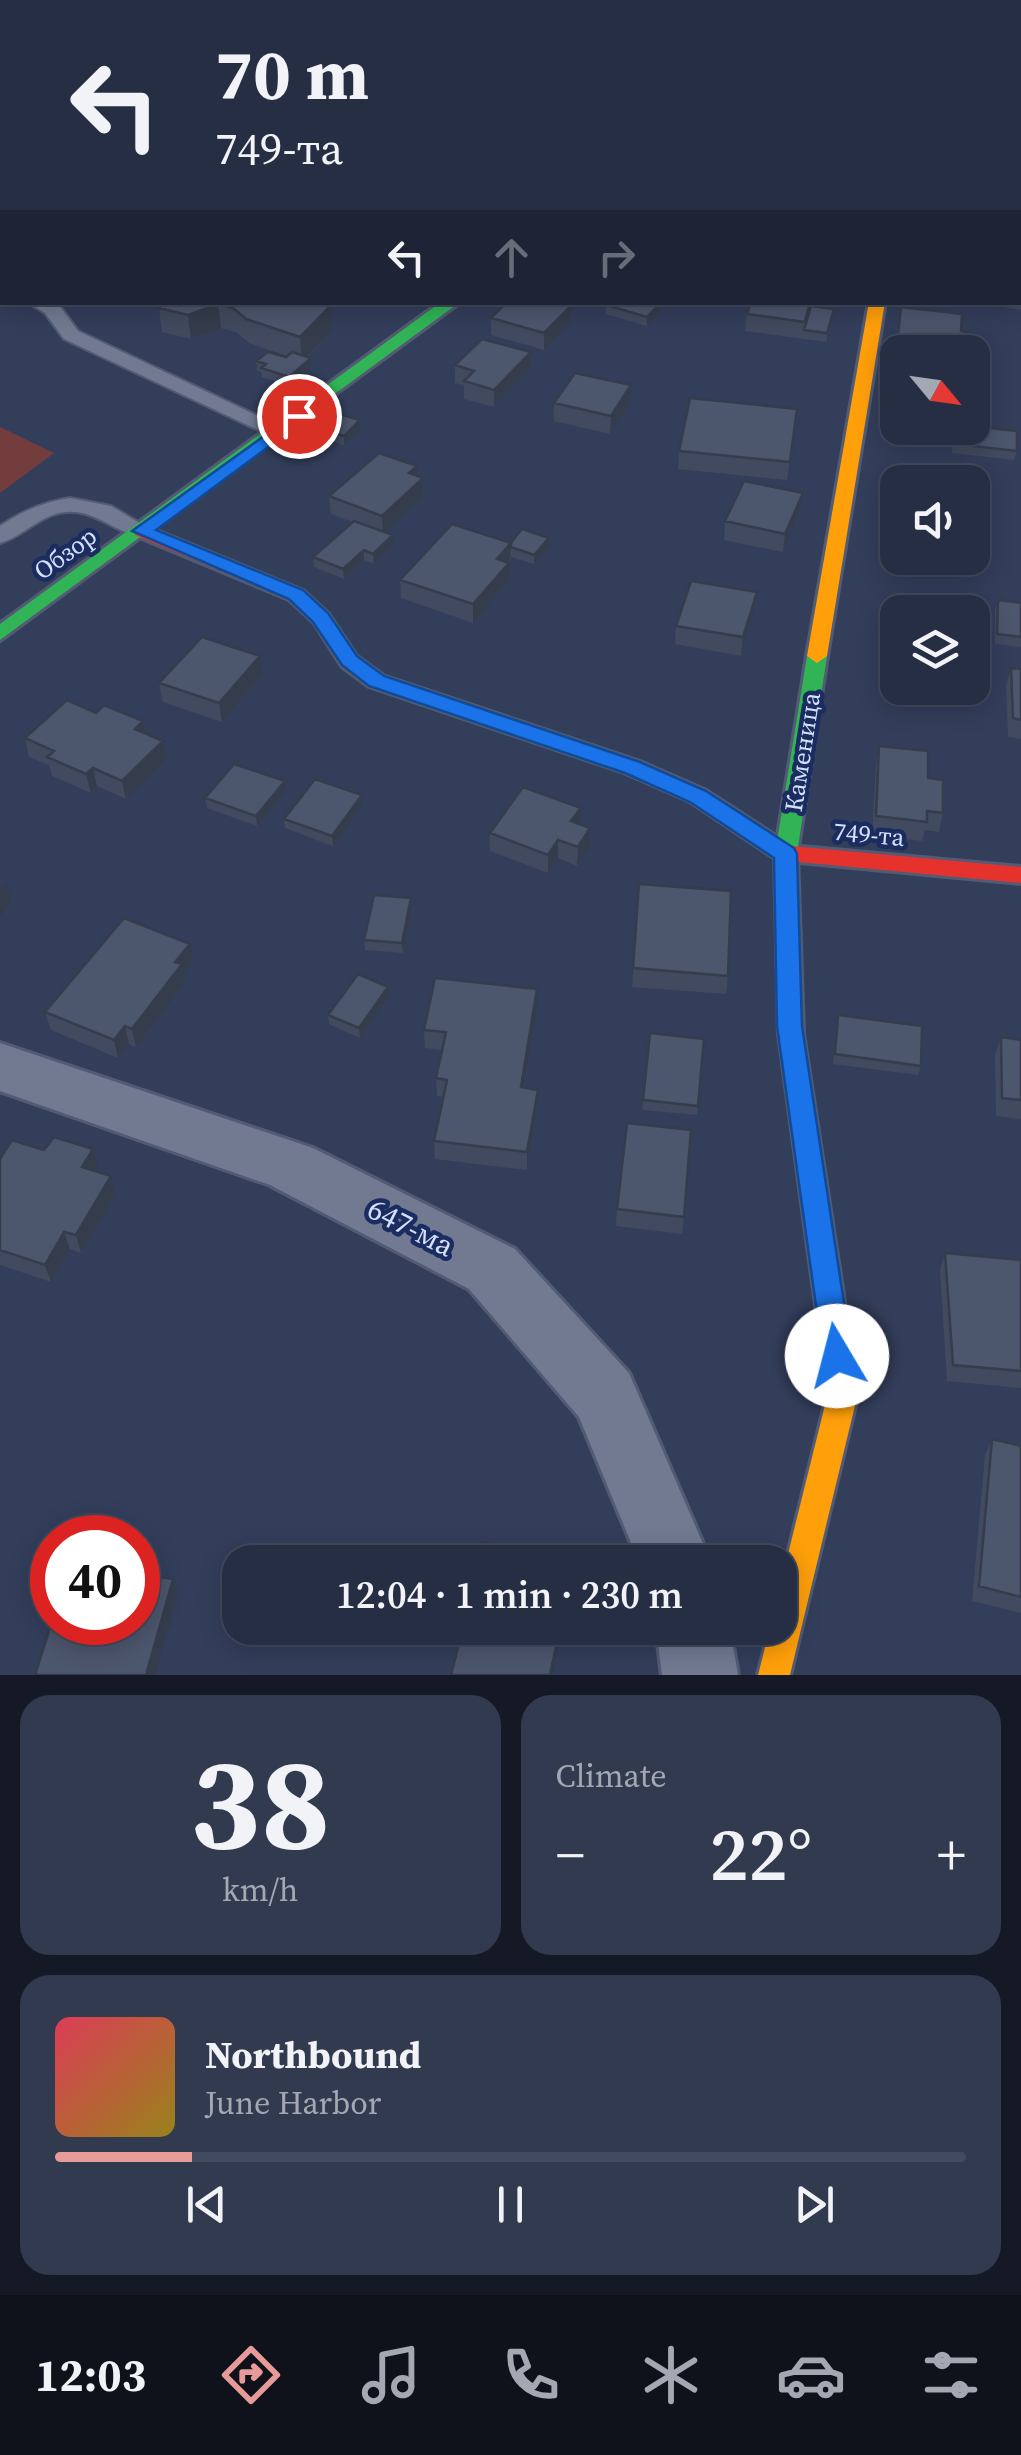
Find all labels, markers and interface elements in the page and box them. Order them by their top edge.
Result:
text: 70 m [215,26,369,122]
icon: left [50,40,180,170]
text: 749-та [215,117,343,179]
icon: left [379,230,434,285]
icon: ahead [484,230,539,285]
icon: right [589,230,644,285]
north arrow [880,335,990,445]
map controls [880,335,990,705]
pin [257,374,342,459]
icon: arrive [272,389,327,444]
button: sound [880,465,990,575]
street label: Обзор [27,519,103,587]
button: layers [880,595,990,705]
street label: Каменица [776,690,828,814]
street label: 749-та [832,814,906,854]
street label: 647-ма [361,1188,462,1266]
position arrow [785,1304,889,1408]
speed limit sign: 40 [30,1515,160,1645]
text: 12:04 · 1 min · 230 m [336,1569,683,1621]
text: 38 [190,1713,331,1892]
text: Climate [556,1754,667,1798]
text: 22° [709,1802,812,1905]
text: − [556,1817,585,1892]
text: + [937,1817,966,1892]
text: km/h [222,1868,298,1912]
text: Northbound [205,2029,421,2081]
text: June Harbor [205,2081,381,2125]
icon: previous [179,2177,234,2232]
icon: pause [483,2177,538,2232]
icon: next [787,2177,842,2232]
icon: directions [216,2340,286,2410]
icon: music [356,2340,426,2410]
icon: phone [496,2340,566,2410]
icon: climate [636,2340,706,2410]
icon: car [776,2340,846,2410]
icon: filters [916,2340,986,2410]
text: 12:03 [35,2344,146,2406]

